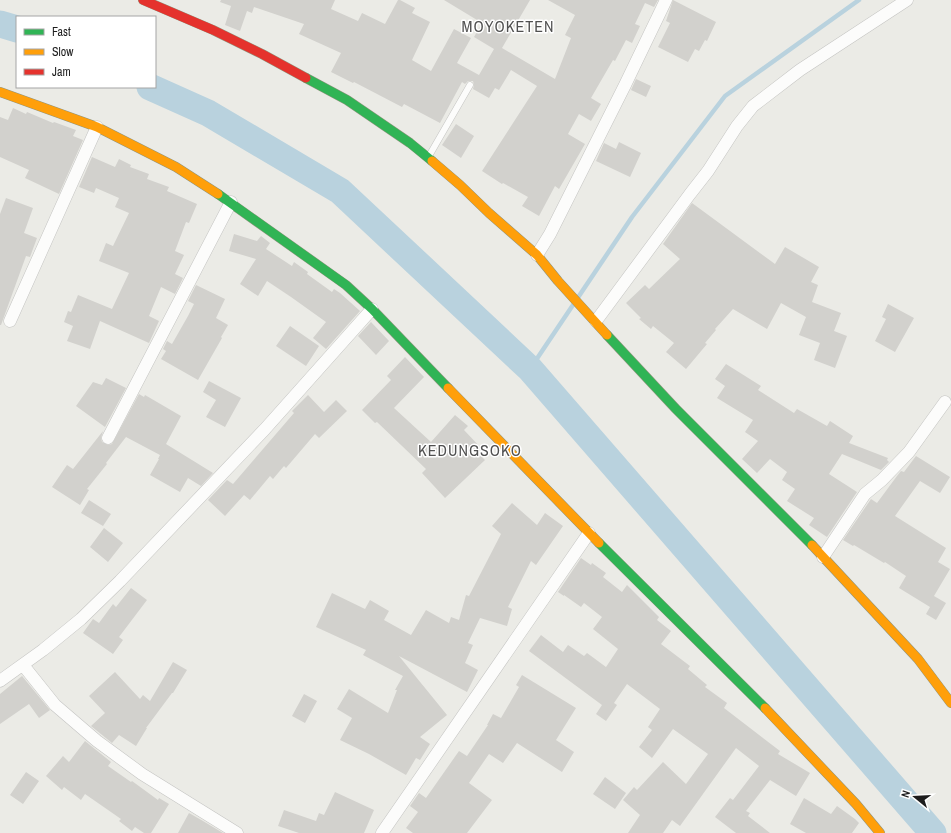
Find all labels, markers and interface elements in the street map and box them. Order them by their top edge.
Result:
district label: MOYOKETEN [462,15,554,37]
legend [16,16,156,88]
text: Fast [52,24,71,40]
text: Slow [52,44,74,60]
text: Jam [52,64,71,80]
district label: KEDUNGSOKO [418,439,522,461]
north arrow [895,777,935,817]
text: N [898,789,913,799]

